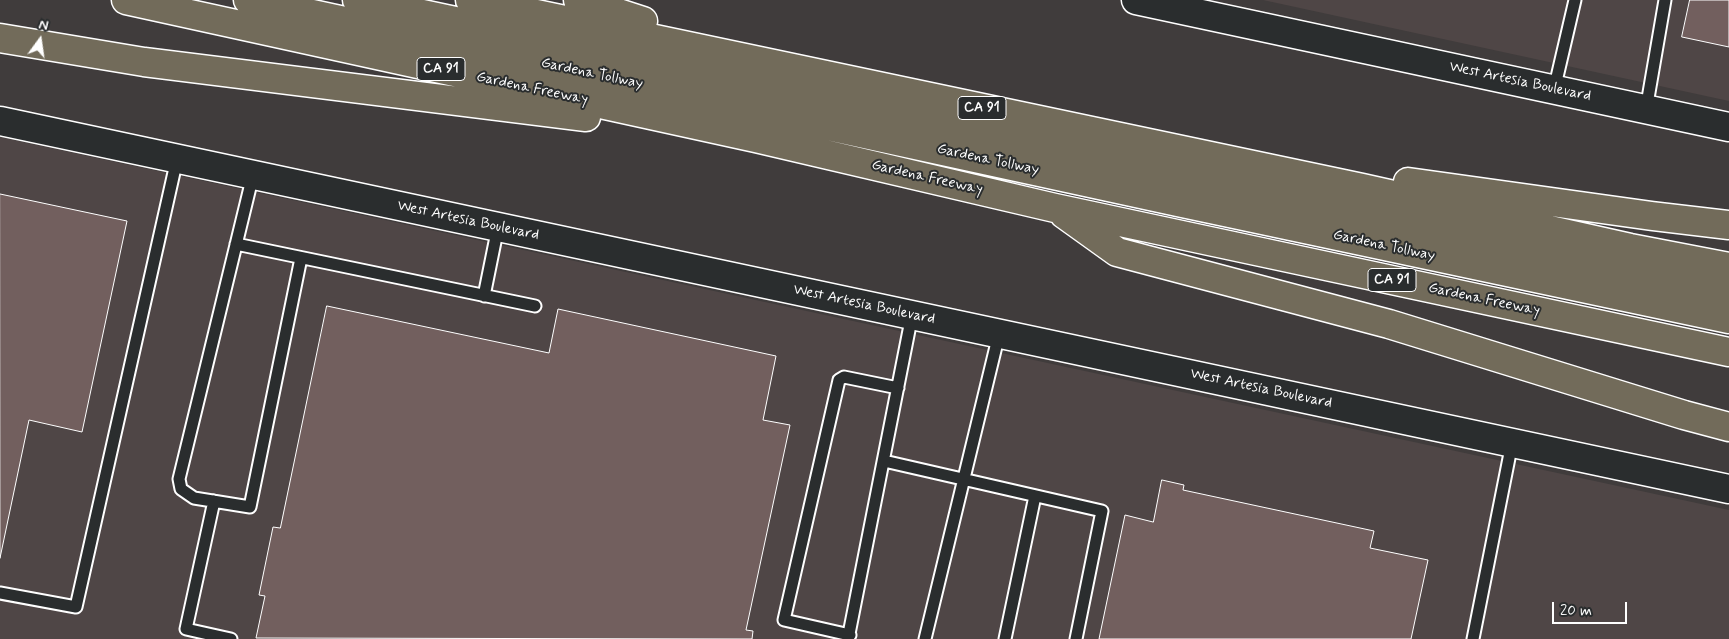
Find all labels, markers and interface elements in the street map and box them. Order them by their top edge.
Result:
north arrow [15,15,65,65]
text: N [37,16,50,35]
street label: Gardena Tollway [539,54,645,94]
road number: CA 91 [417,58,465,80]
street label: West Artesia Boulevard [1447,58,1593,106]
street label: Gardena Freeway [475,68,589,110]
road number: CA 91 [958,96,1006,120]
street label: Gardena Tollway [935,140,1041,180]
street label: Gardena Freeway [870,156,984,200]
street label: West Artesia Boulevard [395,197,541,245]
street label: Gardena Tollway [1331,226,1437,266]
road number: CA 91 [1368,268,1416,292]
street label: Gardena Freeway [1427,279,1541,321]
street label: West Artesia Boulevard [791,281,937,329]
street label: West Artesia Boulevard [1188,365,1334,413]
scale bar [1554,592,1629,624]
text: 20 m [1560,601,1592,621]

